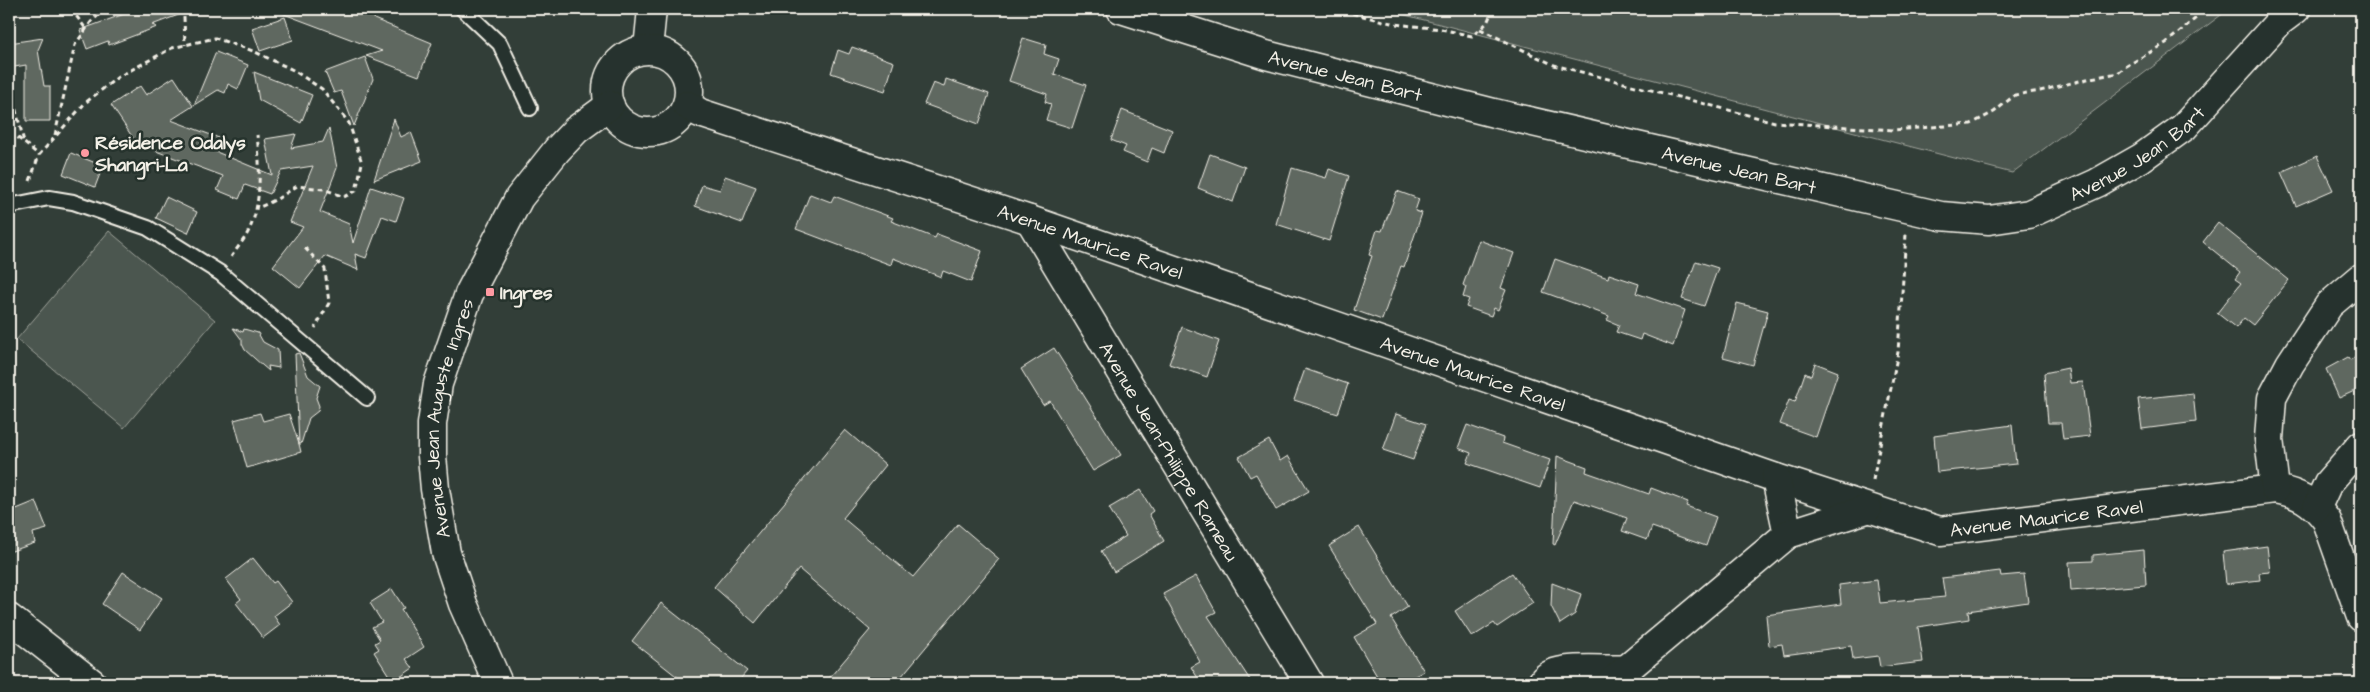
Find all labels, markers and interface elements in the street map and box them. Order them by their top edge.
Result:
street label: Avenue Jean Bart [1265,44,1425,109]
street label: Avenue Jean Bart [2065,100,2212,209]
place label: Résidence Odalys Shangri-La [94,130,246,180]
street label: Avenue Jean Bart [1659,140,1819,202]
marker: Résidence Odalys Shangri-La [79,147,91,159]
street label: Avenue Maurice Ravel [994,198,1186,287]
place label: Ingres [500,280,553,308]
marker: Ingres [484,286,496,298]
street label: Avenue Jean Auguste Ingres [420,295,481,540]
street label: Avenue Maurice Ravel [1376,330,1569,419]
street label: Avenue Jean-Philippe Rameau [1092,337,1245,567]
street label: Avenue Maurice Ravel [1949,494,2144,545]

